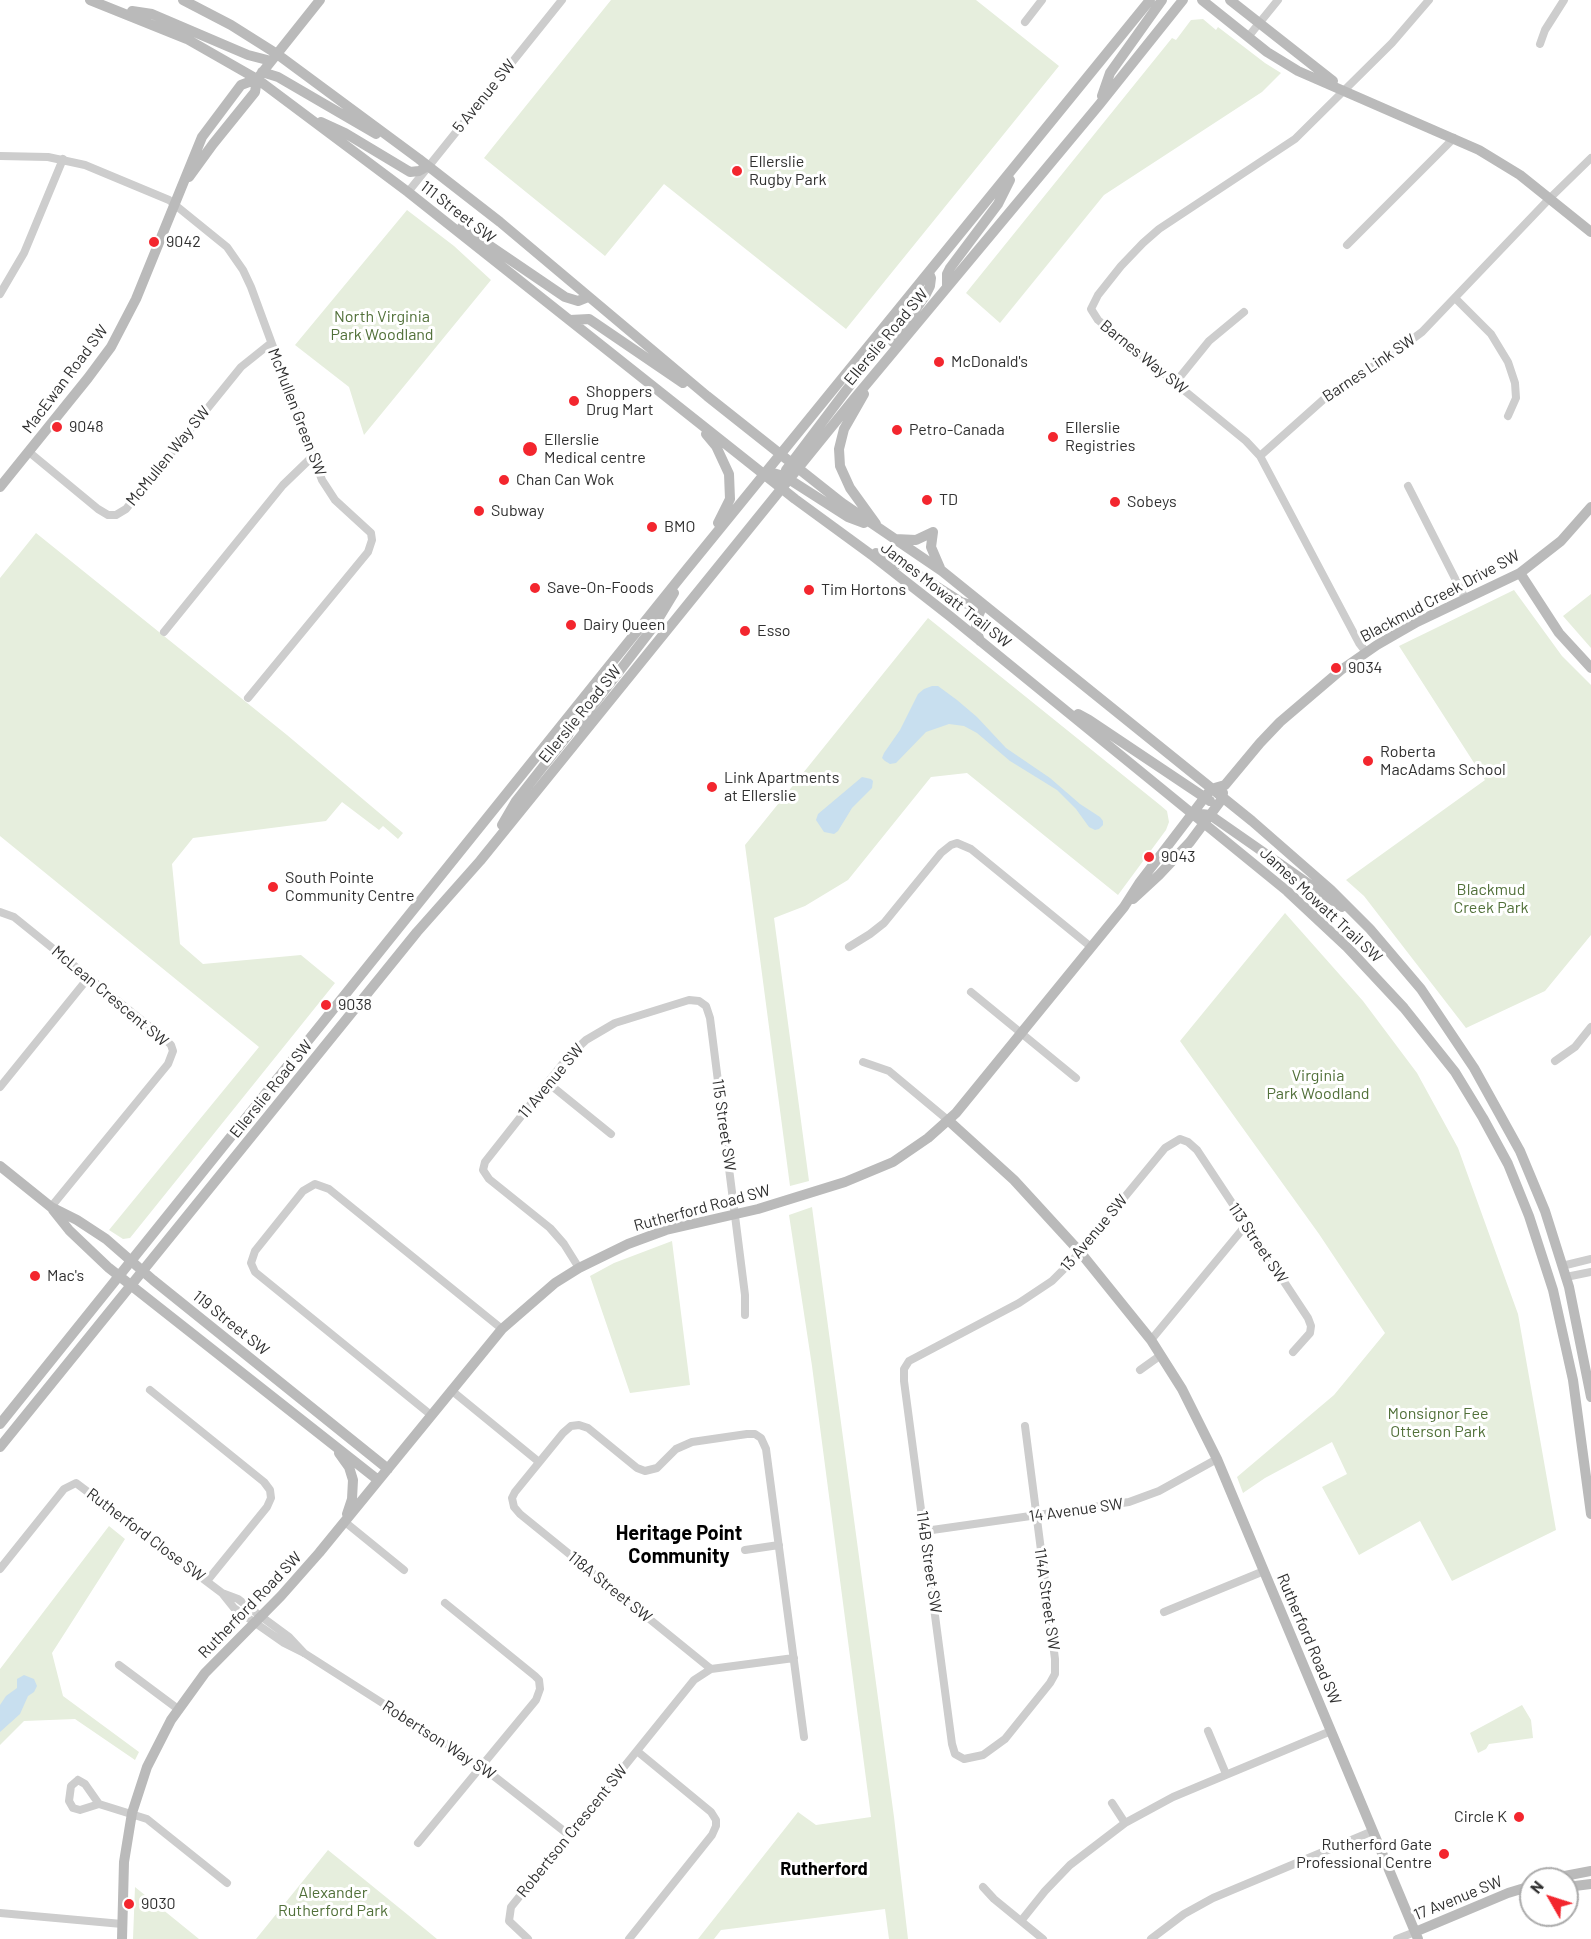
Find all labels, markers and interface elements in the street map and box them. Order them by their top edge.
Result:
street label: 5 Avenue SW [449,55,519,137]
place label: Ellerslie Rugby Park [749,152,827,190]
marker: Ellerslie Rugby Park [730,164,744,178]
street label: 111 Street SW [417,177,499,247]
place label: 9042 [166,232,201,252]
marker: 9042 [147,235,161,249]
street label: Ellerslie Road SW [840,285,932,389]
park label: North Virginia Park Woodland [330,307,434,345]
street label: Barnes Way SW [1096,316,1192,398]
street label: MacEwan Road SW [18,321,112,437]
street label: Barnes Link SW [1319,330,1419,406]
street label: McMullen Green SW [264,345,330,479]
place label: McDonald's [951,352,1028,372]
marker: McDonald's [932,355,946,369]
place label: Shoppers Drug Mart [586,382,654,420]
marker: Shoppers Drug Mart [567,394,581,408]
street label: McMullen Way SW [122,402,214,510]
place label: 9048 [69,417,104,437]
place label: Ellerslie Registries [1065,418,1135,456]
marker: 9048 [50,420,64,434]
place label: Petro-Canada [909,420,1005,440]
marker: Petro-Canada [890,423,904,437]
place label: Ellerslie Medical centre [544,430,646,468]
marker: Ellerslie Registries [1046,430,1060,444]
marker: Ellerslie Medical centre [521,440,539,458]
place label: Chan Can Wok [516,470,614,490]
marker: Chan Can Wok [497,473,511,487]
place label: TD [939,490,958,510]
place label: Sobeys [1127,492,1177,512]
marker: TD [920,493,934,507]
marker: Sobeys [1108,495,1122,509]
place label: Subway [491,501,544,521]
marker: Subway [472,504,486,518]
place label: BMO [664,517,695,537]
marker: BMO [645,520,659,534]
street label: James Mowatt Trail SW [877,538,1015,652]
street label: Blackmud Creek Drive SW [1357,546,1523,646]
place label: Save-On-Foods [547,578,654,598]
place label: Tim Hortons [821,580,906,600]
marker: Save-On-Foods [528,581,542,595]
marker: Tim Hortons [802,583,816,597]
place label: Dairy Queen [583,615,665,635]
marker: Dairy Queen [564,618,578,632]
place label: Esso [757,621,791,641]
marker: Esso [738,624,752,638]
place label: 9034 [1348,658,1382,678]
street label: Ellerslie Road SW [535,661,625,767]
marker: 9034 [1329,661,1343,675]
place label: Roberta MacAdams School [1380,742,1506,780]
marker: Roberta MacAdams School [1361,754,1375,768]
place label: Link Apartments at Ellerslie [724,768,839,806]
marker: Link Apartments at Ellerslie [705,780,719,794]
street label: James Mowatt Trail SW [1256,843,1386,967]
place label: 9043 [1161,847,1195,867]
marker: 9043 [1142,850,1156,864]
place label: South Pointe Community Centre [285,868,415,906]
marker: South Pointe Community Centre [266,880,280,894]
park label: Blackmud Creek Park [1453,880,1529,918]
street label: McLean Crescent SW [48,942,172,1050]
place label: 9038 [338,995,372,1015]
marker: 9038 [319,998,333,1012]
street label: Ellerslie Road SW [226,1036,316,1142]
street label: 11 Avenue SW [514,1040,588,1122]
park label: Virginia Park Woodland [1266,1066,1370,1104]
street label: 115 Street SW [708,1078,740,1172]
street label: Rutherford Road SW [632,1181,772,1235]
street label: 13 Avenue SW [1056,1191,1132,1275]
street label: 113 Street SW [1224,1199,1292,1287]
place label: Mac's [47,1266,84,1286]
marker: Mac's [28,1269,42,1283]
street label: 119 Street SW [189,1286,273,1360]
park label: Monsignor Fee Otterson Park [1388,1404,1488,1442]
street label: Rutherford Close SW [83,1484,209,1586]
street label: 14 Avenue SW [1028,1494,1124,1526]
street label: 114B Street SW [912,1509,946,1615]
district label: Heritage Point Community [616,1521,742,1568]
street label: 118A Street SW [564,1547,656,1627]
street label: 114A Street SW [1030,1547,1064,1651]
street label: Rutherford Road SW [194,1548,306,1662]
street label: Rutherford Road SW [1273,1571,1345,1707]
street label: Robertson Way SW [379,1696,499,1784]
street label: Robertson Crescent SW [513,1761,631,1901]
place label: Circle K [1454,1807,1507,1827]
marker: Circle K [1512,1810,1526,1824]
place label: Rutherford Gate Professional Centre [1296,1835,1432,1873]
marker: Rutherford Gate Professional Centre [1437,1847,1451,1861]
district label: Rutherford [780,1858,868,1880]
north arrow [1519,1867,1579,1927]
street label: 17 Avenue SW [1411,1872,1505,1924]
text: N [1525,1877,1547,1897]
park label: Alexander Rutherford Park [278,1883,388,1921]
place label: 9030 [141,1894,176,1914]
marker: 9030 [122,1897,136,1911]

